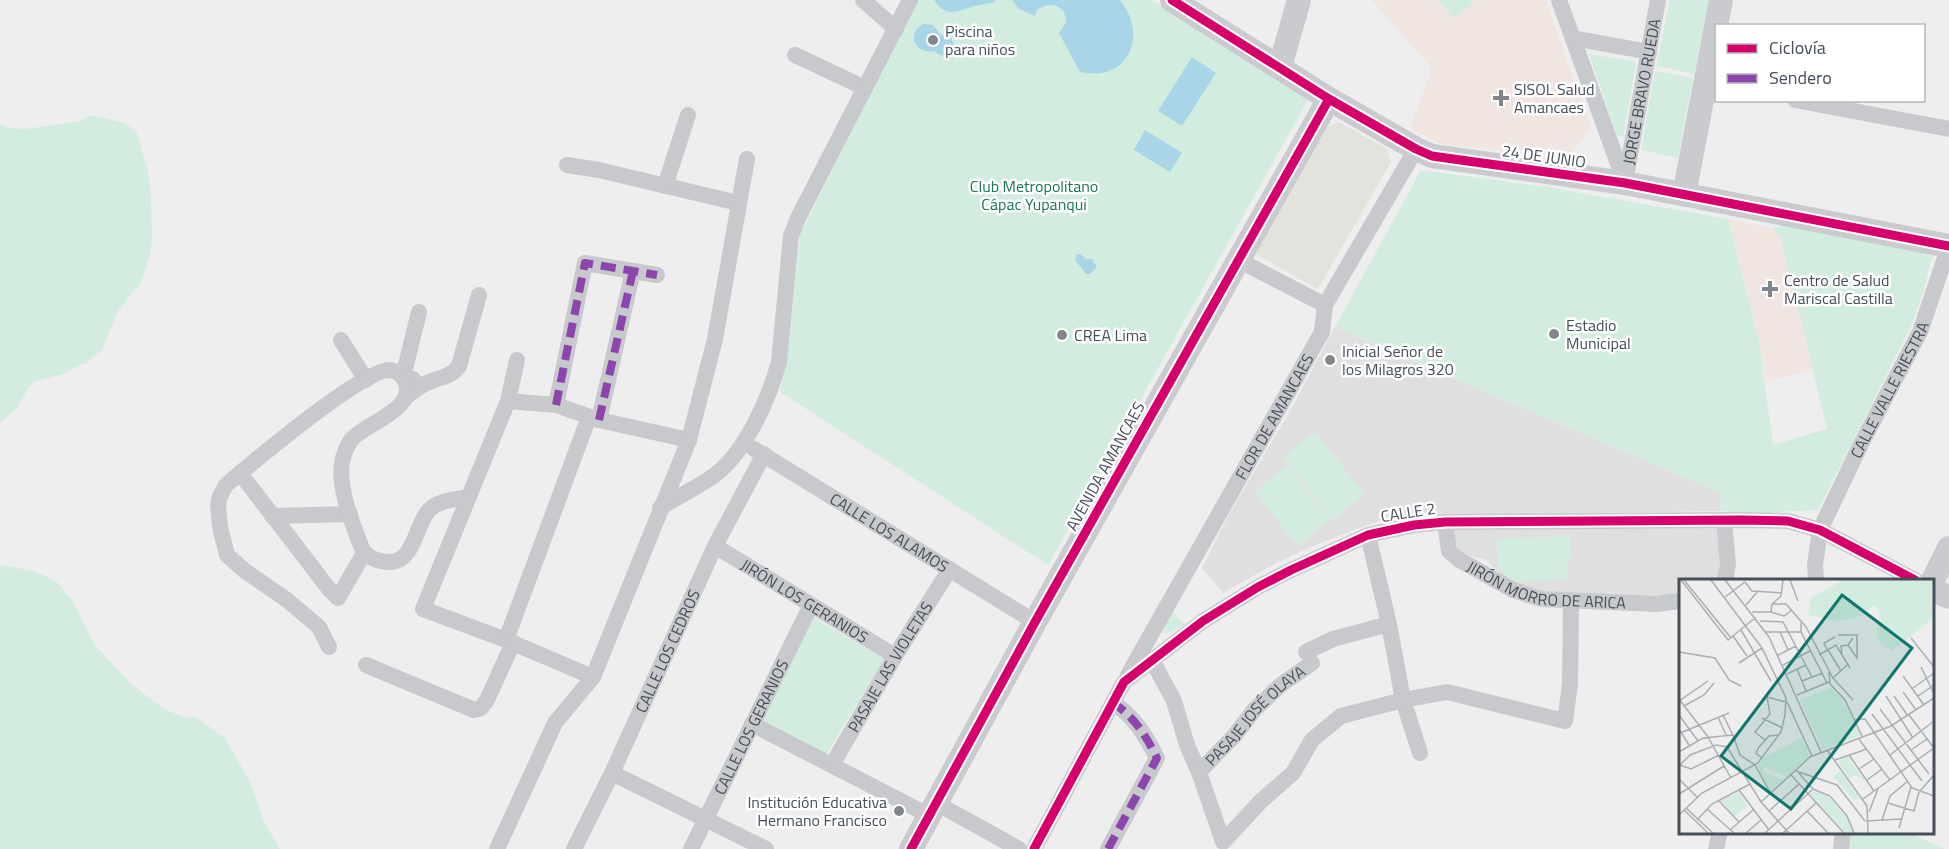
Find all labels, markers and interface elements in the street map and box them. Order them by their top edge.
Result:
street label: JORGE BRAVO RUEDA [1616,16,1666,166]
place label: Piscina para niños [945,19,1015,61]
legend [1715,24,1925,102]
marker: Piscina para niños [926,33,940,47]
text: Ciclovía [1769,34,1826,61]
text: Sendero [1769,64,1832,91]
place label: SISOL Salud Amancaes [1514,77,1594,119]
marker: SISOL Salud Amancaes [1492,89,1510,107]
street label: 24 DE JUNIO [1501,138,1587,174]
park label: Club Metropolitano Cápac Yupanqui [970,174,1098,216]
place label: Centro de Salud Mariscal Castilla [1784,268,1893,310]
marker: Centro de Salud Mariscal Castilla [1761,280,1779,298]
place label: Estadio Municipal [1566,313,1631,355]
street label: CALLE VALLE RIESTRA [1844,318,1935,462]
place label: CREA Lima [1074,323,1147,347]
marker: Estadio Municipal [1547,327,1561,341]
marker: CREA Lima [1055,328,1069,342]
place label: Inicial Señor de los Milagros 320 [1342,339,1454,381]
street label: FLOR DE AMANCAES [1229,349,1320,484]
marker: Inicial Señor de los Milagros 320 [1323,353,1337,367]
street label: AVENIDA AMANCAES [1060,397,1150,535]
street label: CALLE LOS ALAMOS [825,487,953,578]
street label: CALLE 2 [1379,496,1437,528]
street label: JIRÓN LOS GERANIOS [736,553,873,649]
street label: JIRÓN MORRO DE ARICA [1463,554,1627,615]
inset map [1679,579,1934,834]
street label: CALLE LOS CEDROS [629,585,706,717]
street label: PASAJE LAS VIOLETAS [841,597,939,737]
street label: CALLE LOS GERANIOS [708,655,794,799]
street label: PASAJE JOSÉ OLAYA [1199,659,1310,771]
place label: Institución Educativa Hermano Francisco [747,790,887,832]
marker: Institución Educativa Hermano Francisco [892,804,906,818]

